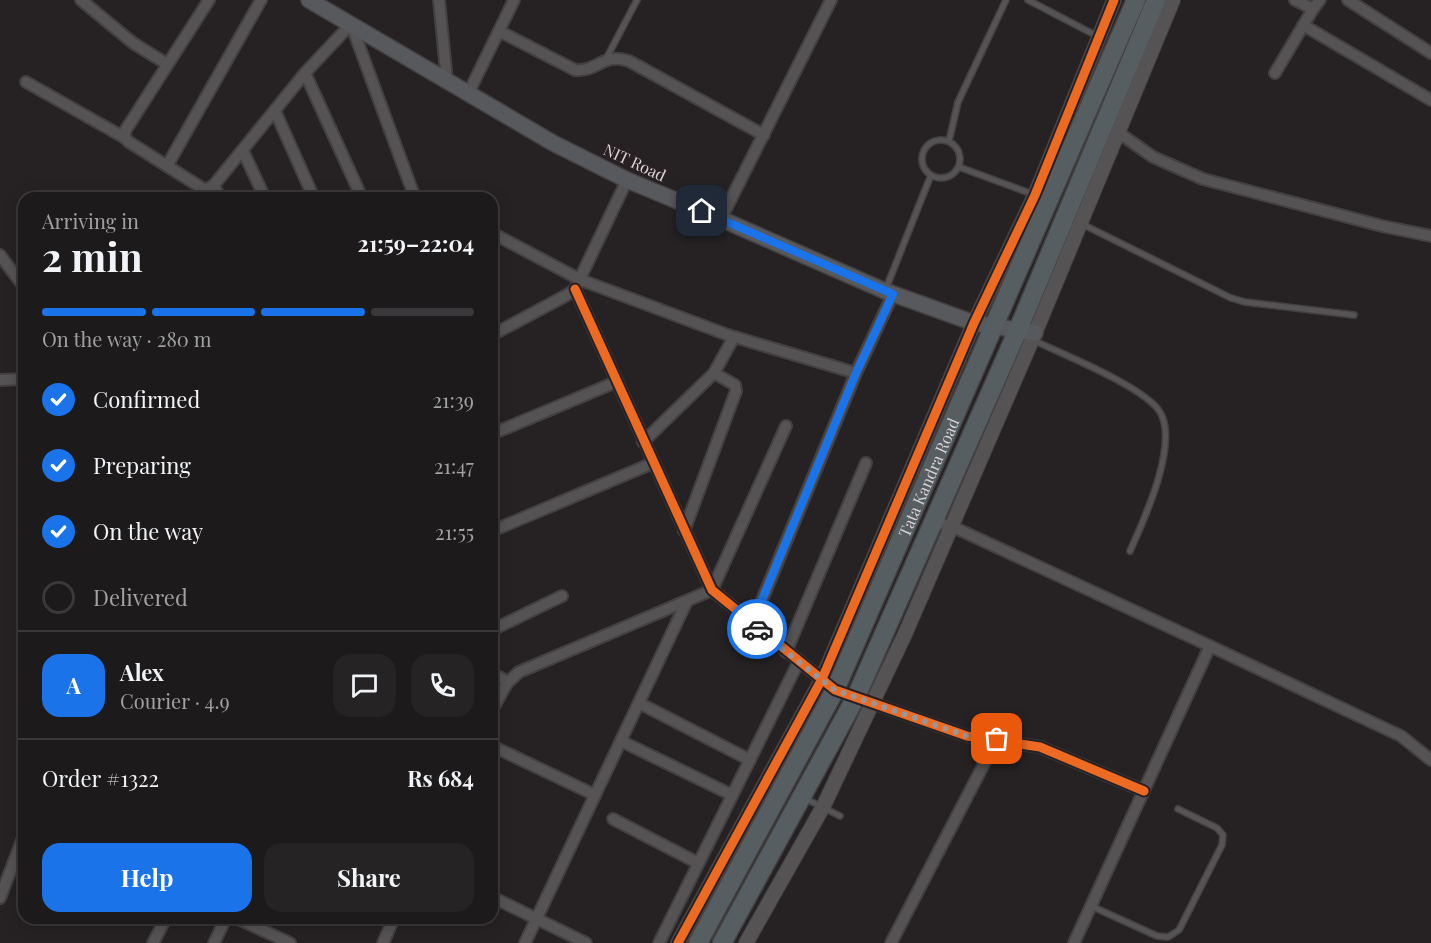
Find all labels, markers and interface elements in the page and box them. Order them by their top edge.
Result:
street label: NIT Road [600,138,670,186]
pin [676,185,727,236]
icon: home [685,194,718,227]
text: Arriving in [42,207,139,234]
text: 21:59–22:04 [357,228,474,258]
text: 2 min [42,230,143,282]
text: On the way · 280 m [42,325,212,352]
icon: check [42,383,75,416]
text: Confirmed [93,384,200,414]
text: 21:39 [433,386,474,413]
street label: Tata Kandra Road [893,414,963,540]
icon: check [42,449,75,482]
text: Preparing [93,450,191,480]
text: 21:47 [434,452,474,479]
icon: check [42,515,75,548]
text: On the way [93,516,203,546]
text: 21:55 [435,518,474,545]
text: Delivered [93,582,188,612]
courier [727,599,787,659]
icon: car [741,613,774,646]
button: chat [333,654,396,717]
button: phone [411,654,474,717]
text: Alex [120,657,164,687]
text: A [66,670,81,700]
text: Courier · 4.9 [120,687,230,714]
pin [971,713,1022,764]
icon: bag [980,722,1013,755]
text: Order #1322 [42,763,159,793]
text: Rs 684 [407,763,474,793]
button: Help [42,843,252,912]
button: Share [264,843,474,912]

